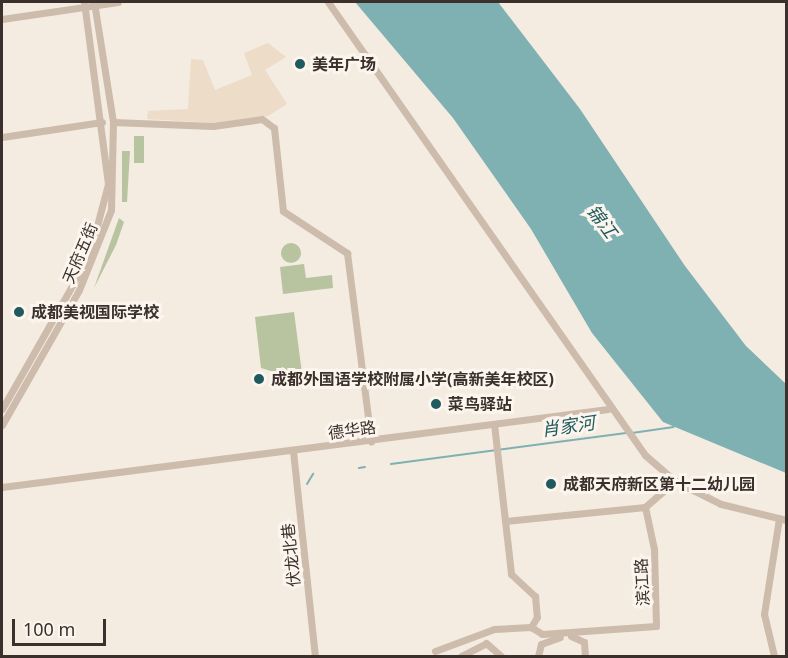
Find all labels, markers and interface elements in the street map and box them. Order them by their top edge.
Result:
place label: 美年广场 [312,54,376,74]
marker: 美年广场 [293,57,307,71]
water label: 锦江 [583,200,621,242]
street label: 天府五街 [59,220,101,286]
place label: 成都美视国际学校 [31,302,159,322]
marker: 成都美视国际学校 [12,305,26,319]
place label: 成都外国语学校附属小学(高新美年校区) [271,369,554,389]
marker: 成都外国语学校附属小学(高新美年校区) [252,372,266,386]
place label: 菜鸟驿站 [448,394,512,414]
marker: 菜鸟驿站 [429,397,443,411]
water label: 肖家河 [540,412,596,440]
street label: 德华路 [327,417,377,443]
place label: 成都天府新区第十二幼儿园 [563,474,755,494]
marker: 成都天府新区第十二幼儿园 [544,477,558,491]
street label: 伏龙北巷 [278,522,304,588]
street label: 滨江路 [631,558,653,606]
scale bar [15,607,110,645]
text: 100 m [23,617,75,641]

